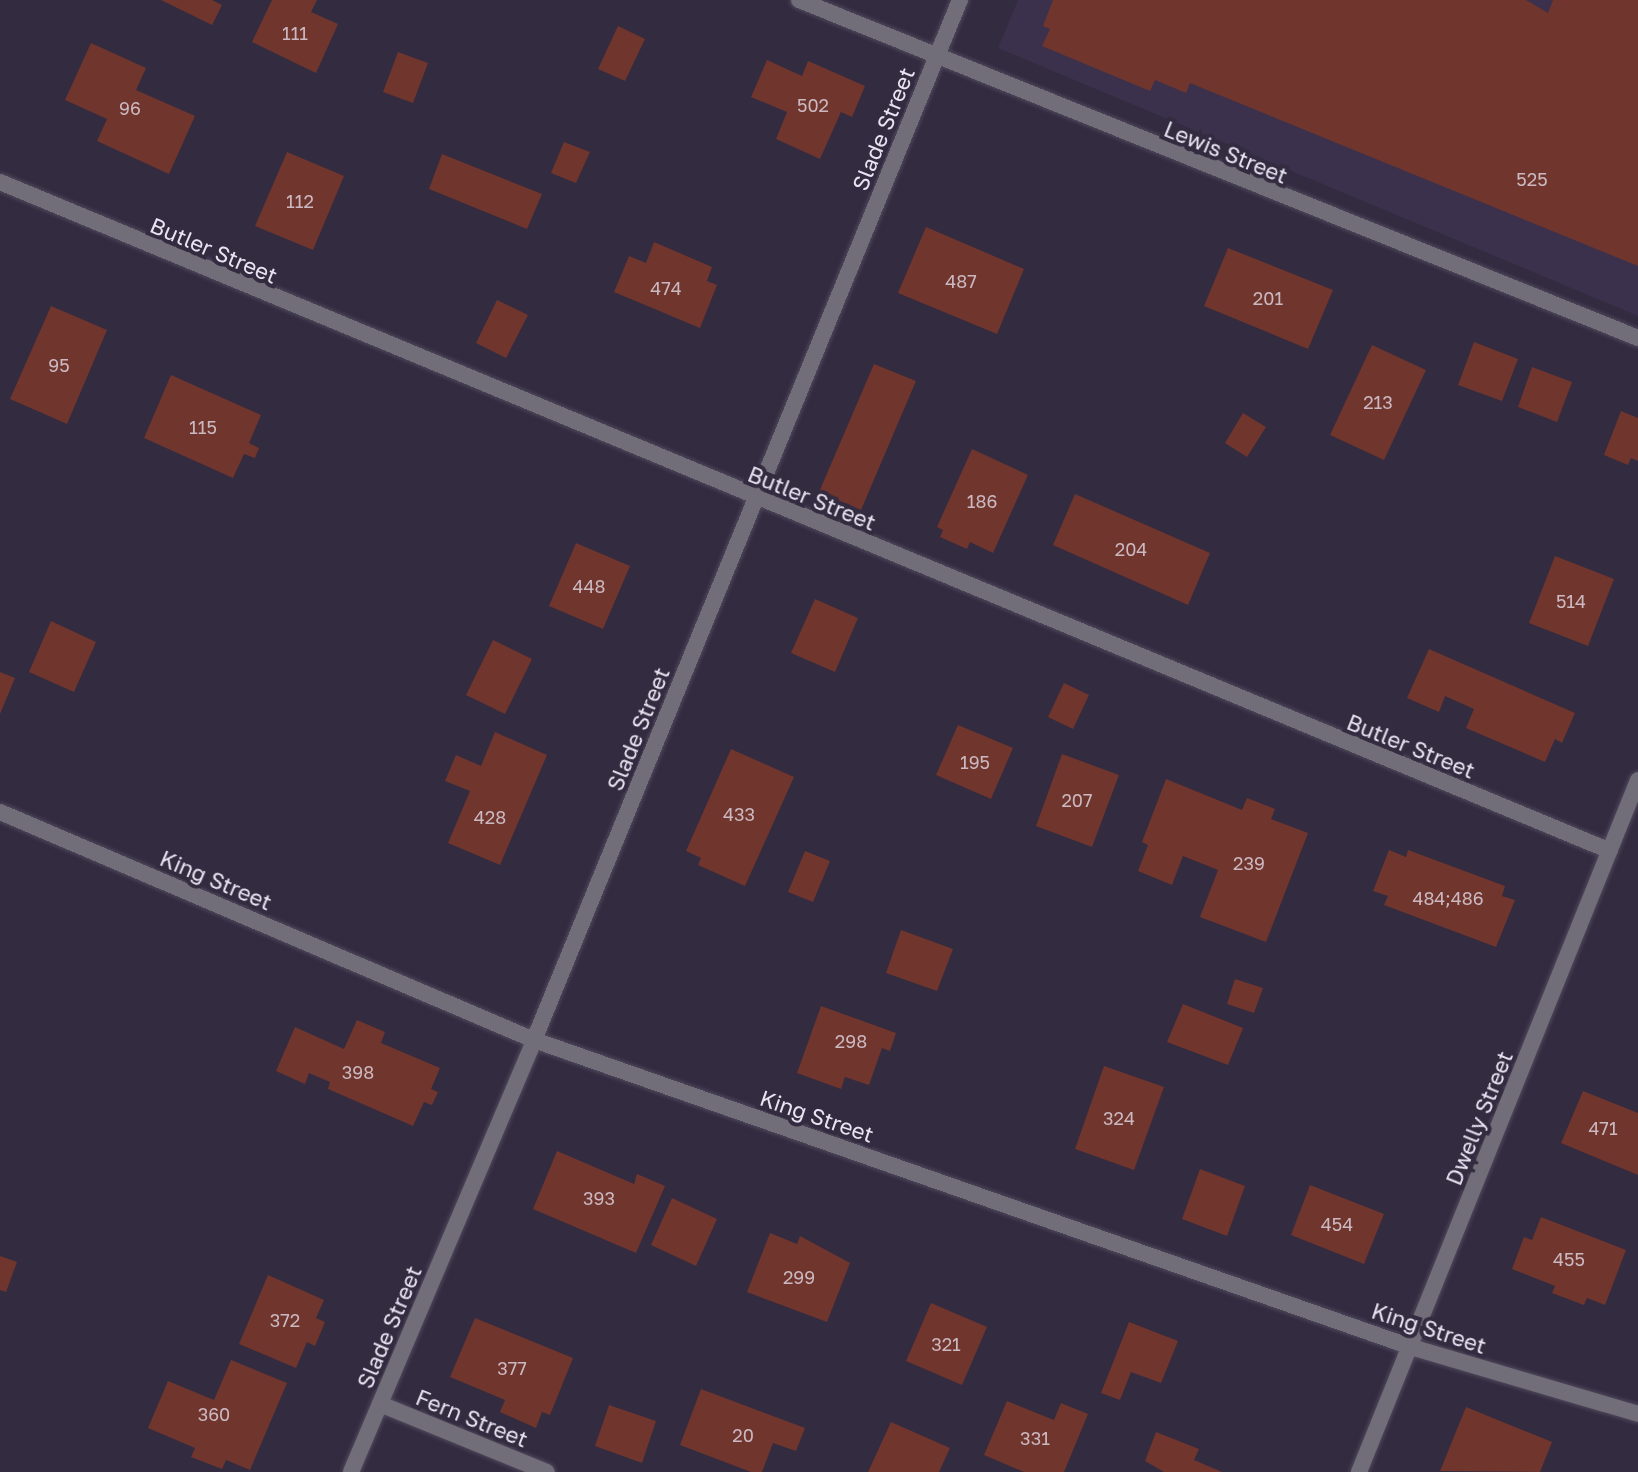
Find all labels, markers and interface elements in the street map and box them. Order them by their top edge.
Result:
house number: 111 [282,22,308,44]
street label: Slade Street [846,64,920,194]
house number: 502 [797,94,829,116]
house number: 96 [119,97,141,119]
street label: Lewis Street [1160,115,1292,189]
house number: 525 [1516,168,1548,190]
house number: 112 [286,190,314,212]
street label: Butler Street [146,211,282,289]
house number: 487 [945,270,977,292]
house number: 474 [650,277,682,299]
house number: 201 [1253,287,1283,309]
house number: 95 [48,354,70,376]
house number: 213 [1363,391,1393,413]
house number: 115 [189,416,217,438]
street label: Butler Street [744,460,880,536]
house number: 186 [967,490,997,512]
house number: 204 [1115,538,1147,560]
house number: 448 [573,575,605,597]
house number: 514 [1556,590,1586,612]
street label: Slade Street [601,664,675,794]
street label: Butler Street [1343,708,1479,784]
house number: 195 [960,751,990,773]
house number: 207 [1061,789,1093,811]
house number: 433 [723,803,755,825]
house number: 428 [474,806,506,828]
street label: King Street [156,845,276,915]
house number: 239 [1233,852,1265,874]
house number: 484;486 [1412,887,1484,909]
house number: 298 [835,1030,867,1052]
street label: Dwelly Street [1440,1047,1518,1189]
house number: 398 [342,1061,374,1083]
street label: King Street [757,1084,877,1148]
house number: 324 [1103,1107,1135,1129]
house number: 471 [1588,1117,1618,1139]
house number: 393 [583,1187,615,1209]
house number: 454 [1321,1213,1353,1235]
house number: 455 [1553,1248,1585,1270]
street label: Slade Street [351,1262,427,1392]
house number: 299 [783,1266,815,1288]
street label: King Street [1368,1297,1490,1359]
house number: 372 [270,1309,300,1331]
house number: 321 [931,1333,961,1355]
house number: 377 [497,1357,527,1379]
street label: Fern Street [412,1384,532,1452]
house number: 360 [198,1403,230,1425]
house number: 20 [732,1424,754,1446]
house number: 331 [1020,1427,1050,1449]

